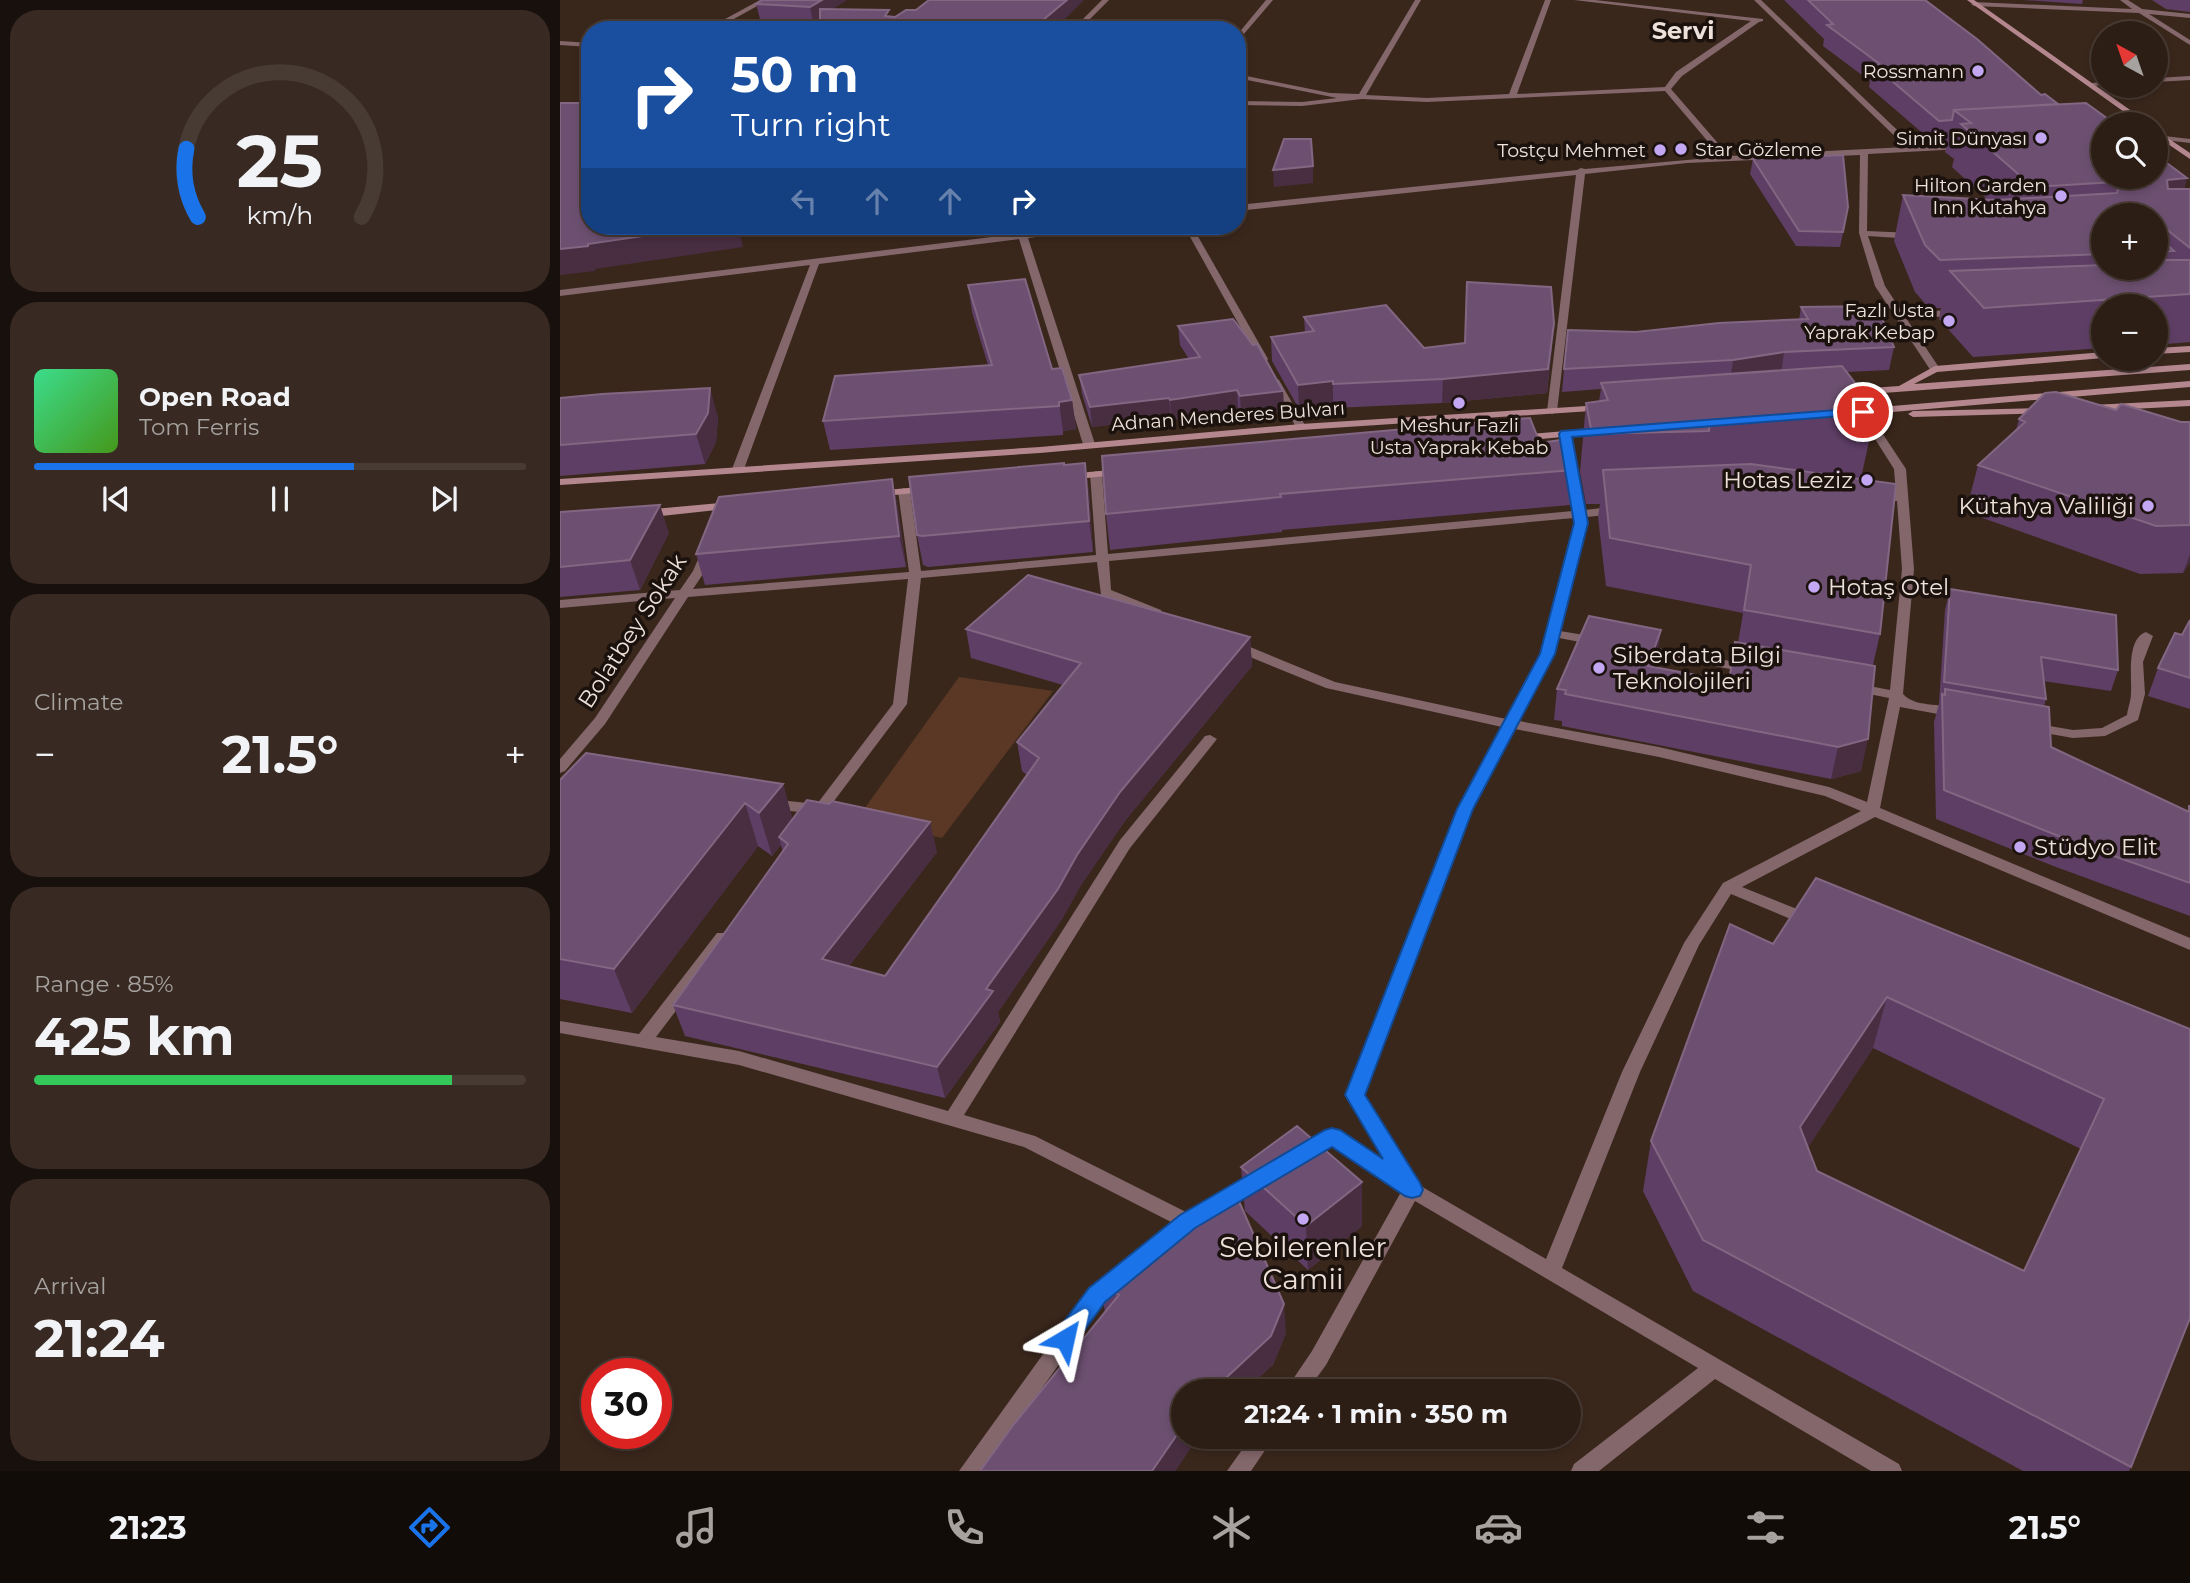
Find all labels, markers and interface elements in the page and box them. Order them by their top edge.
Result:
district label: Servi [1652,16,1714,45]
north arrow [2091,21,2168,98]
map controls [2091,21,2168,371]
text: 50 m [731,45,859,104]
icon: right [616,49,707,140]
place label: Rossmann [1863,60,1964,83]
marker: Rossmann [1970,63,1986,79]
text: Turn right [731,105,891,144]
button: search [2091,112,2168,189]
text: 25 [237,117,323,205]
place label: Simit Dünyası [1896,127,2027,150]
marker: Simit Dünyası [2033,130,2049,146]
place label: Star Gözleme [1695,138,1822,161]
place label: Tostçu Mehmet [1497,139,1646,162]
marker: Star Gözleme [1673,141,1689,157]
marker: Tostçu Mehmet [1652,142,1668,158]
place label: Hilton Garden Inn Kutahya [1914,174,2047,219]
icon: left [785,182,823,220]
icon: ahead [858,182,896,220]
icon: ahead [931,182,969,220]
icon: right [1004,182,1042,220]
marker: Hilton Garden Inn Kutahya [2053,188,2069,204]
text: km/h [247,200,313,230]
button: + [2091,203,2168,280]
button: − [2091,294,2168,371]
place label: Fazlı Usta Yaprak Kebap [1804,299,1935,344]
marker: Fazlı Usta Yaprak Kebap [1941,313,1957,329]
text: Open Road [139,381,291,413]
pin [1833,382,1893,442]
icon: arrive [1844,393,1882,431]
marker: Meshur Fazli Usta Yaprak Kebab [1451,395,1467,411]
street label: Adnan Menderes Bulvarı [1110,396,1346,436]
text: Tom Ferris [139,413,259,441]
place label: Meshur Fazli Usta Yaprak Kebab [1370,414,1548,459]
place label: Hotas Leziz [1723,466,1853,494]
marker: Hotas Leziz [1859,472,1875,488]
icon: previous [97,480,135,518]
icon: pause [261,480,299,518]
icon: next [425,480,463,518]
place label: Kütahya Valiliği [1958,492,2134,520]
marker: Kütahya Valiliği [2140,498,2156,514]
street label: Bolatbey Sokak [572,548,692,713]
place label: Hotaş Otel [1828,573,1949,601]
marker: Hotaş Otel [1806,579,1822,595]
place label: Siberdata Bilgi Teknolojileri [1613,641,1781,695]
marker: Siberdata Bilgi Teknolojileri [1591,660,1607,676]
text: Climate [34,688,123,716]
text: 21.5° [221,723,339,786]
text: − [34,731,56,778]
text: + [504,731,526,778]
place label: Stüdyo Elit [2034,833,2158,861]
marker: Stüdyo Elit [2012,839,2028,855]
text: Range · 85% [34,970,174,998]
text: 425 km [34,1005,235,1068]
marker: Sebilerenler Camii [1295,1211,1311,1227]
place label: Sebilerenler Camii [1219,1230,1387,1296]
text: Arrival [34,1272,107,1300]
position arrow [1028,1302,1102,1376]
text: 21:24 [34,1307,165,1370]
speed limit sign: 30 [581,1358,672,1449]
text: 21:24 · 1 min · 350 m [1244,1398,1508,1430]
icon: directions [405,1503,454,1552]
icon: music [672,1503,721,1552]
icon: phone [940,1503,989,1552]
icon: climate [1207,1503,1256,1552]
icon: car [1474,1503,1523,1552]
icon: filters [1741,1503,1790,1552]
text: 21:23 [109,1508,187,1547]
text: 21.5° [2009,1508,2081,1547]

